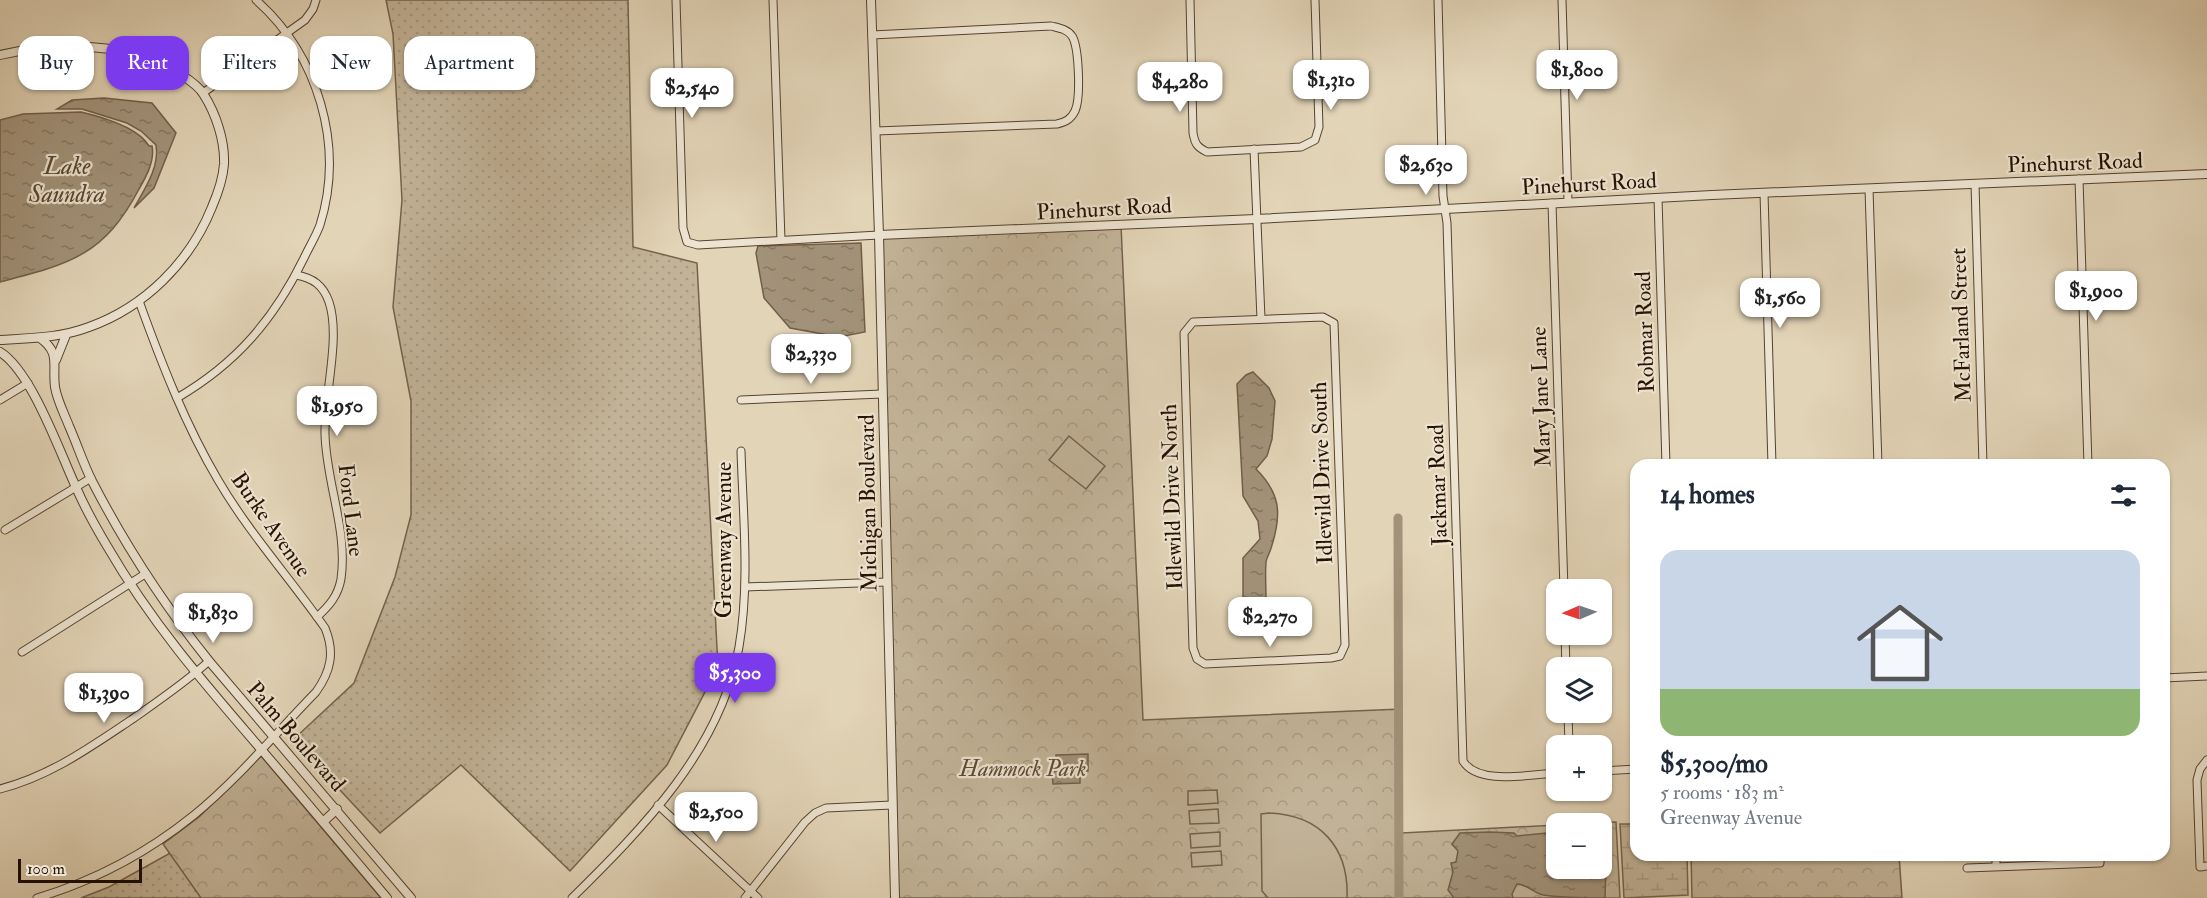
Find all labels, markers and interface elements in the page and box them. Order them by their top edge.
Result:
chip: Buy [18,36,94,90]
chip: Rent [106,36,189,90]
chip: Filters [201,36,298,90]
chip: New [310,36,392,90]
chip: Apartment [404,36,535,90]
pin: $1,800 [1528,50,1626,101]
text: $1,800 [1550,57,1604,82]
pin: $1,310 [1282,60,1380,111]
pin: $4,280 [1131,62,1229,113]
text: $1,310 [1307,67,1355,92]
pin: $2,540 [643,68,741,119]
text: $4,280 [1151,69,1209,94]
text: $2,540 [664,75,720,100]
pin: $2,630 [1377,145,1475,196]
street label: Pinehurst Road [2007,147,2143,179]
water label: Lake Saundra [28,151,105,210]
text: $2,630 [1399,152,1453,177]
street label: Pinehurst Road [1521,166,1658,202]
street label: Pinehurst Road [1036,191,1173,227]
street label: McFarland Street [1944,247,1978,403]
street label: Robmar Road [1629,270,1661,393]
pin: $1,900 [2047,271,2145,322]
pin: $1,560 [1731,278,1829,329]
text: $1,900 [2069,278,2123,303]
text: $1,560 [1754,285,1806,310]
street label: Mary Jane Lane [1525,326,1557,468]
pin: $2,330 [762,334,860,385]
text: $2,330 [785,341,837,366]
street label: Idlewild Drive South [1305,381,1339,565]
pin: $1,950 [288,386,386,437]
text: $1,950 [311,393,363,418]
street label: Idlewild Drive North [1155,403,1189,591]
street label: Michigan Boulevard [852,414,884,592]
street label: Jackmar Road [1422,423,1454,547]
street label: Ford Lane [331,462,371,558]
street label: Greenway Avenue [710,462,738,618]
street label: Burke Avenue [225,467,318,582]
text: 14 homes [1660,479,1755,511]
icon: filters [2107,479,2140,512]
north arrow [1546,579,1612,645]
map controls [1546,579,1612,879]
icon: home [1846,589,1954,697]
pin: $1,830 [164,593,262,644]
pin: $2,270 [1221,597,1319,648]
text: $1,830 [188,600,238,625]
text: $2,270 [1242,604,1298,629]
pin: $5,300 [686,653,784,704]
button: layers [1546,657,1612,723]
text: $5,300 [709,660,761,685]
pin: $1,390 [55,673,153,724]
street label: Palm Boulevard [241,676,352,798]
text: $1,390 [78,680,130,705]
button: + [1546,735,1612,801]
text: $5,300/mo [1660,748,1768,780]
park label: Hammock Park [959,755,1086,783]
text: 5 rooms · 183 m² [1660,780,1784,805]
pin: $2,500 [667,792,765,843]
text: $2,500 [688,799,744,824]
text: Greenway Avenue [1660,805,1802,830]
button: − [1546,813,1612,879]
scale bar [18,856,142,884]
text: 100 m [27,859,65,879]

